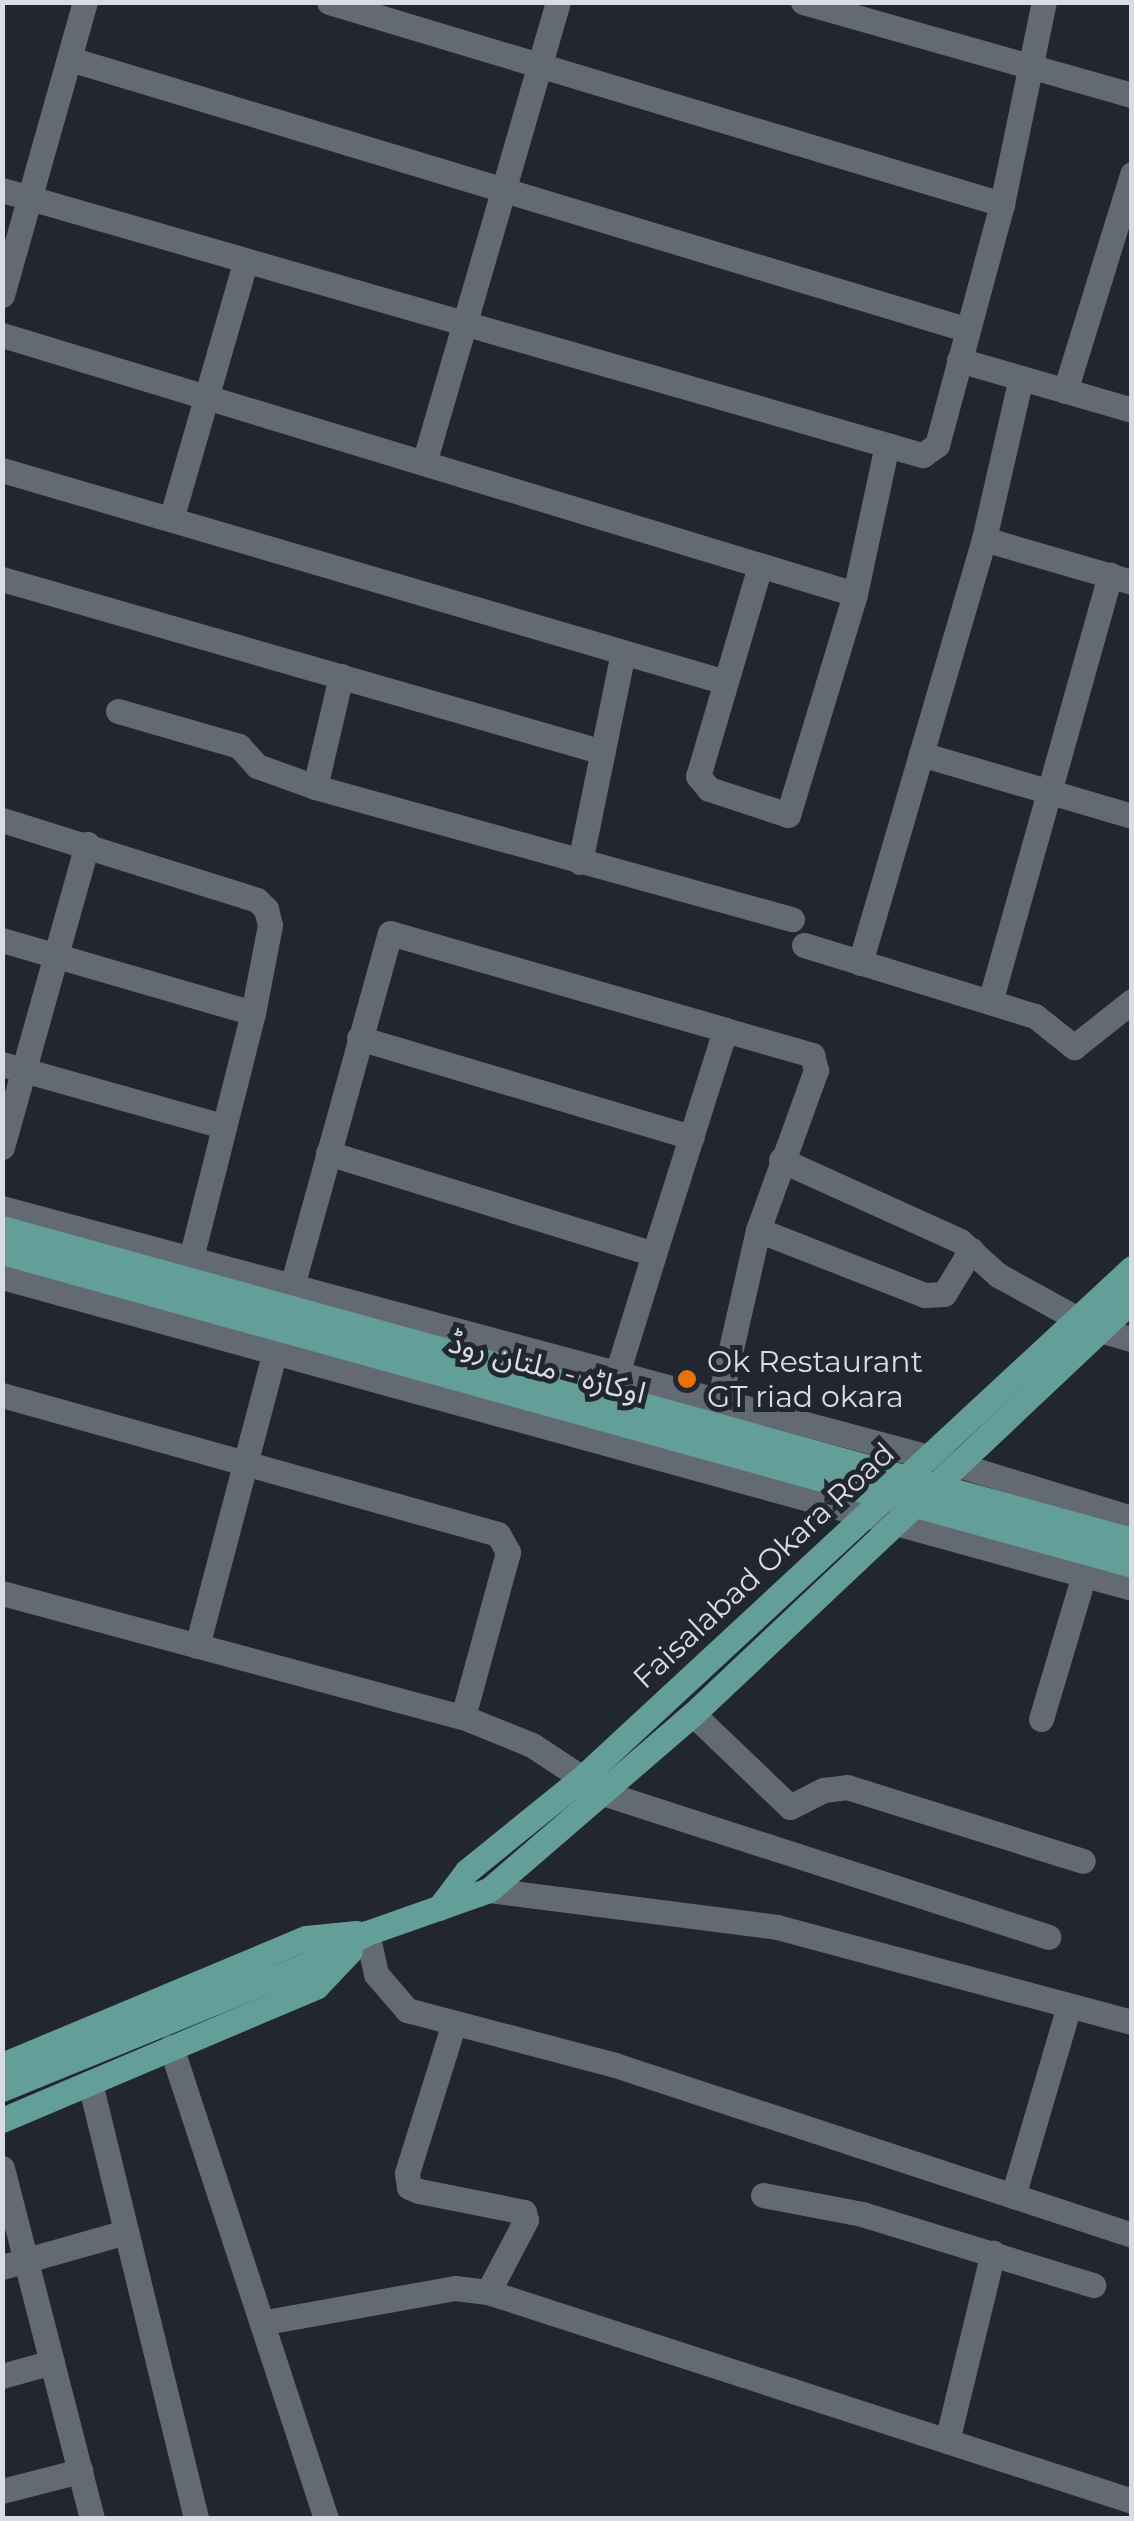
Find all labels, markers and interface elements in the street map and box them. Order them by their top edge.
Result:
street label: اوکاڑہ - ملتان روڈ [444,1324,650,1412]
place label: Ok Restaurant GT riad okara [707,1344,923,1414]
marker: Ok Restaurant GT riad okara [676,1368,698,1390]
street label: Faisalabad Okara Road [626,1436,902,1696]

